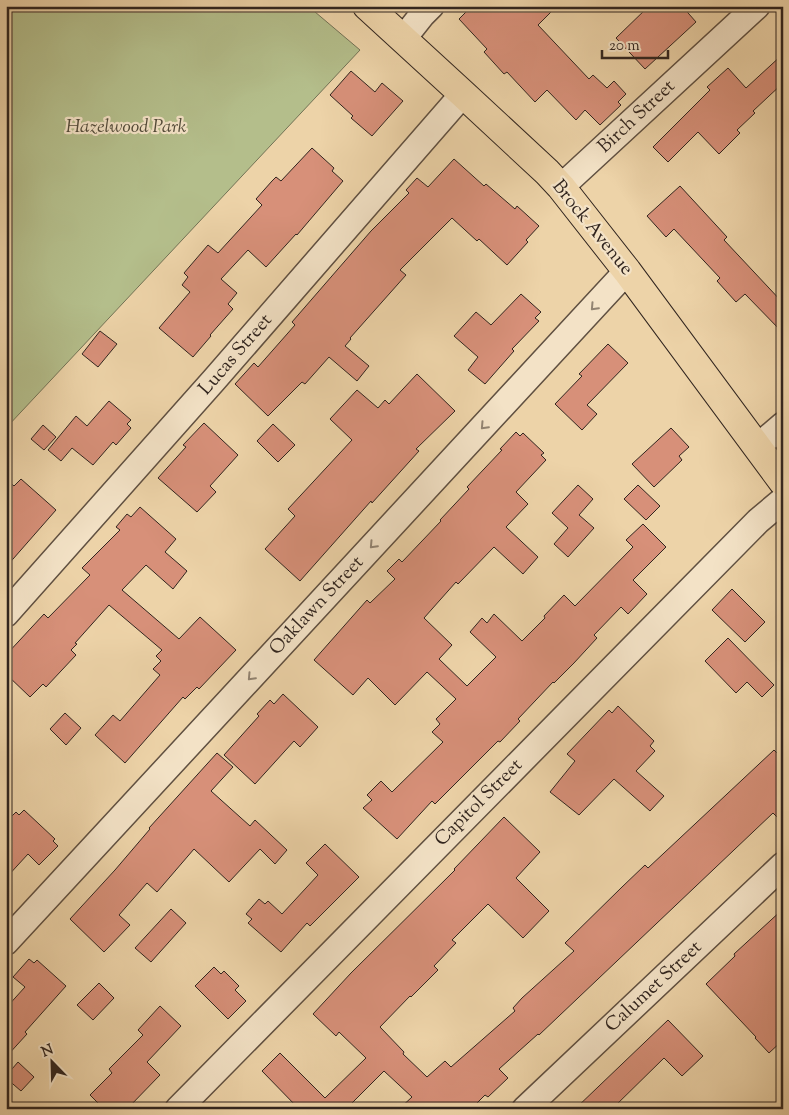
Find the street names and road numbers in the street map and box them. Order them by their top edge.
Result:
street label: Birch Street [592,74,682,160]
street label: Brock Avenue [545,174,639,282]
street label: Lucas Street [193,308,279,402]
street label: Oaklawn Street [264,550,371,662]
street label: Capitol Street [429,753,529,853]
street label: Calumet Street [600,935,709,1039]

